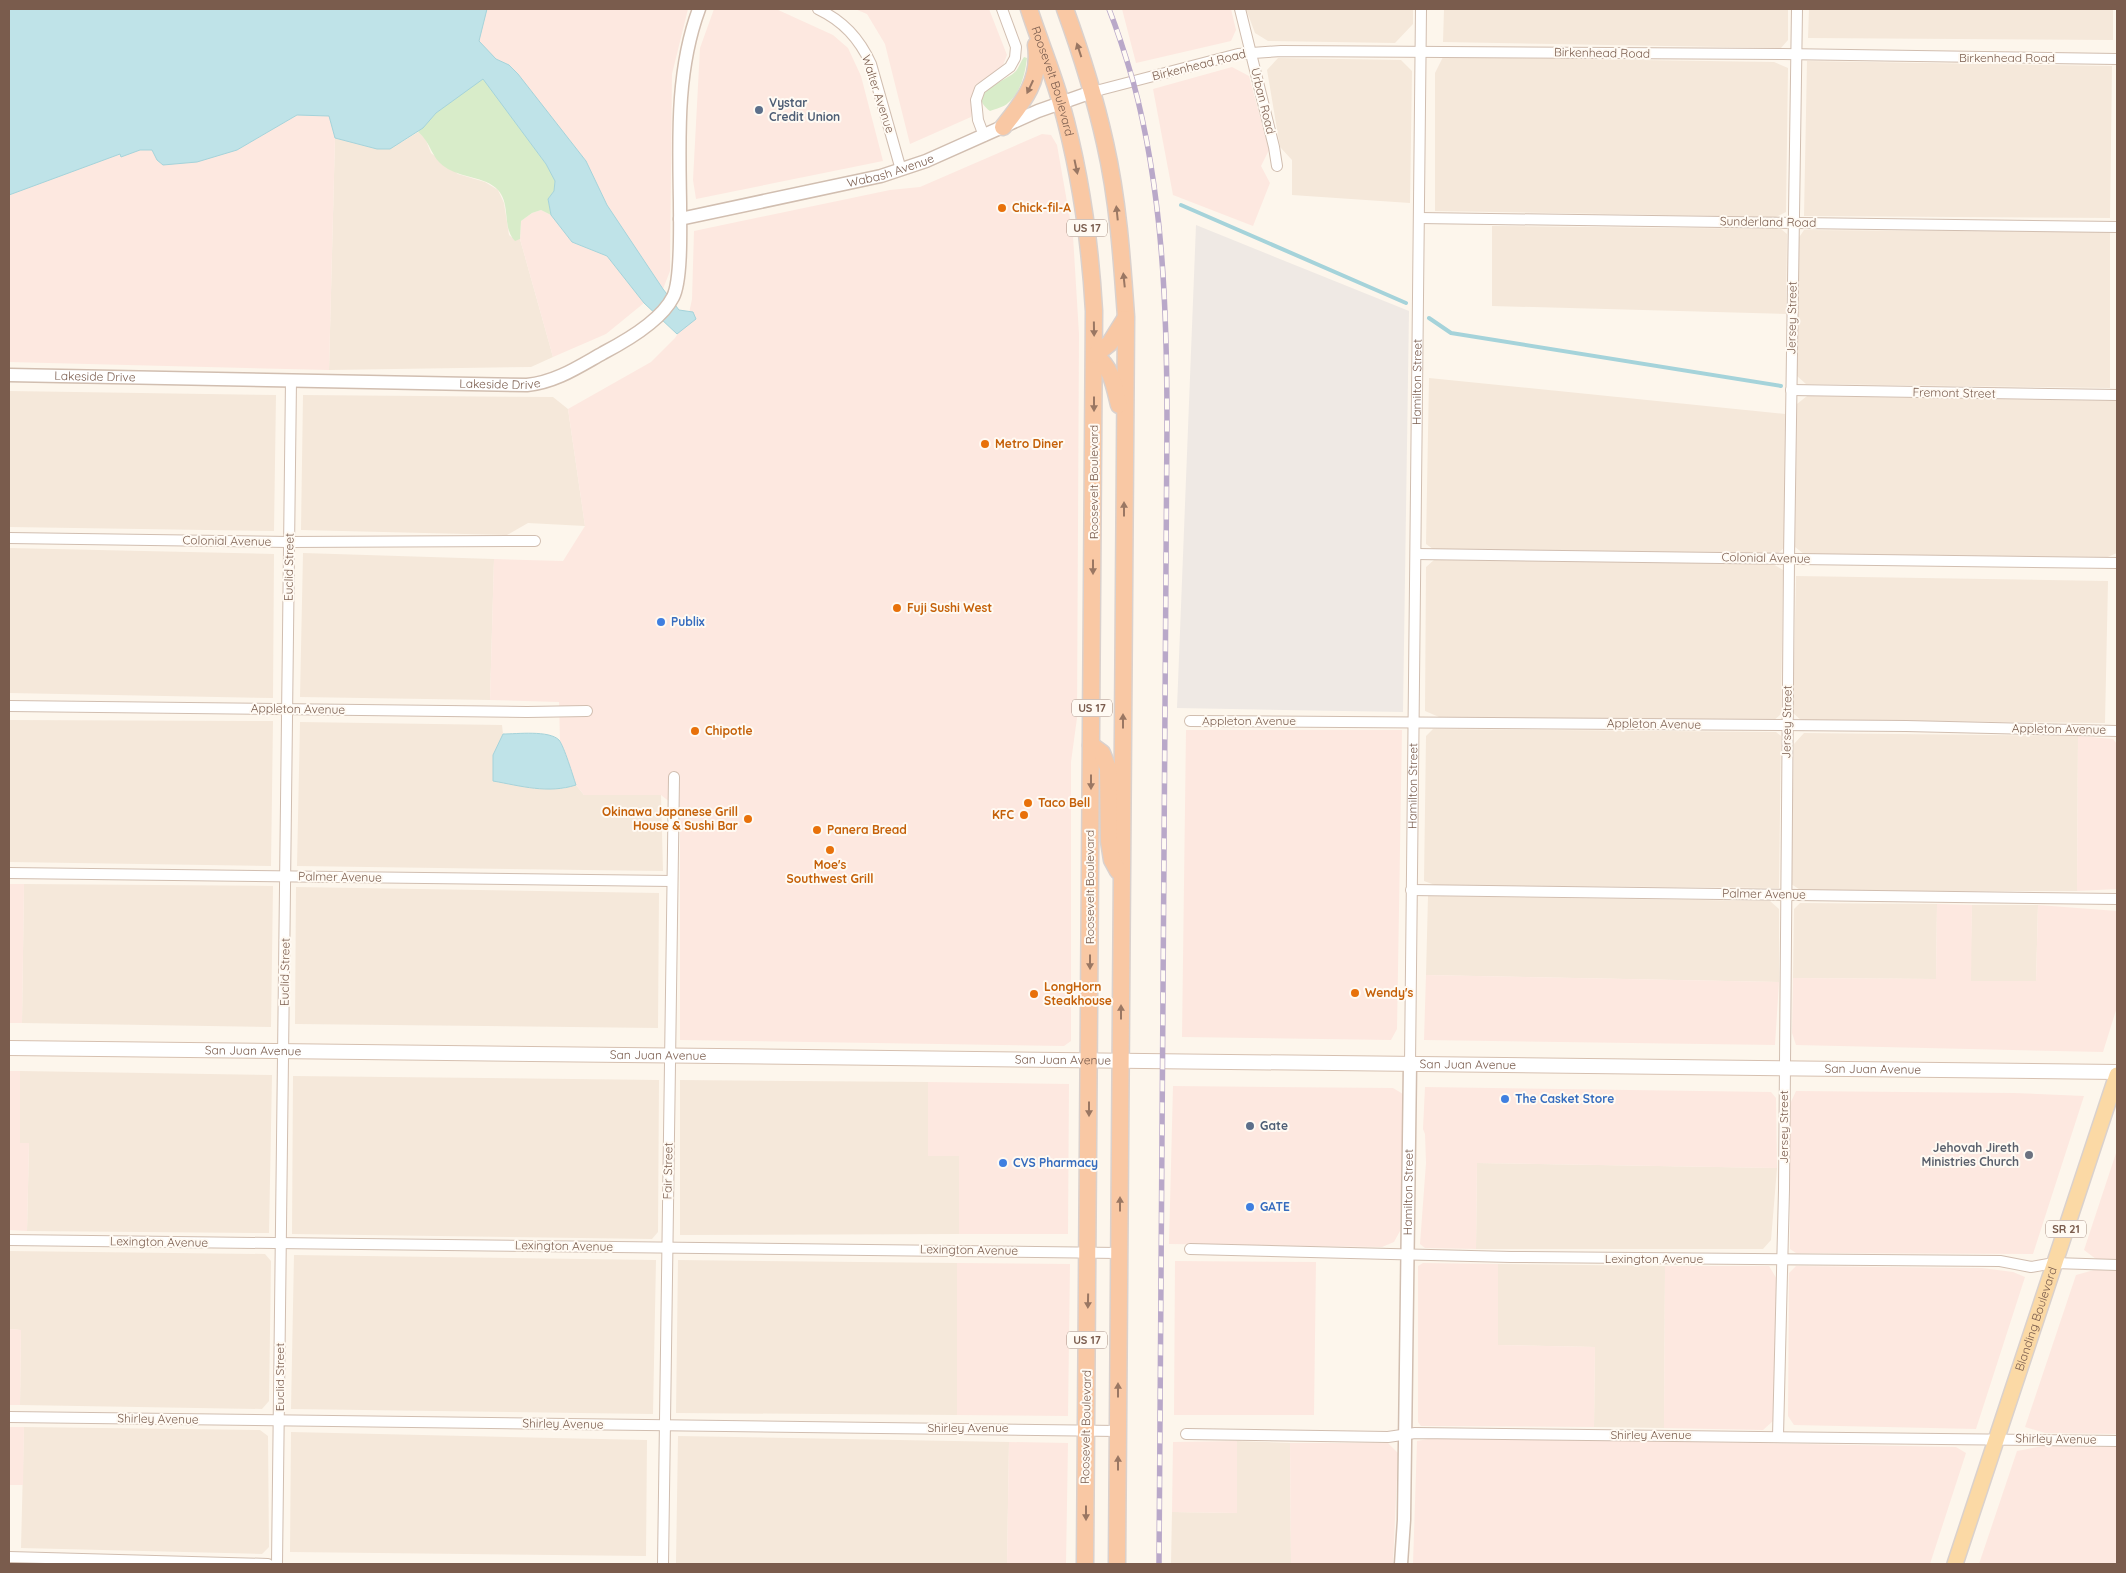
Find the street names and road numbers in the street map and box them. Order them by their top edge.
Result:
street label: Roosevelt Boulevard [1028,24,1077,138]
street label: Birkenhead Road [1554,44,1650,61]
street label: Birkenhead Road [1150,46,1247,83]
street label: Birkenhead Road [1959,50,2055,65]
street label: Walter Avenue [859,53,898,135]
street label: Urban Road [1248,66,1279,136]
street label: Wabash Avenue [845,150,936,190]
street label: Sunderland Road [1720,213,1816,230]
road number: US 17 [1067,220,1107,237]
street label: Jersey Street [1783,281,1800,355]
street label: Hamilton Street [1409,339,1425,425]
street label: Lakeside Drive [54,368,136,384]
street label: Lakeside Drive [459,375,542,392]
street label: Fremont Street [1912,384,1996,401]
street label: Roosevelt Boulevard [1086,425,1101,539]
street label: Colonial Avenue [182,532,272,549]
street label: Euclid Street [280,533,297,601]
street label: Colonial Avenue [1721,549,1811,566]
street label: Jersey Street [1778,685,1795,759]
street label: Appleton Avenue [251,700,345,717]
road number: US 17 [1072,700,1112,716]
street label: Appleton Avenue [1202,713,1296,728]
street label: Appleton Avenue [1607,715,1701,732]
street label: Appleton Avenue [2012,720,2106,737]
street label: Hamilton Street [1404,743,1420,829]
street label: Roosevelt Boulevard [1082,830,1097,944]
street label: Palmer Avenue [298,868,382,885]
street label: Palmer Avenue [1722,885,1806,902]
street label: Euclid Street [276,938,293,1006]
street label: San Juan Avenue [205,1042,302,1058]
street label: San Juan Avenue [610,1047,707,1063]
street label: San Juan Avenue [1015,1051,1111,1068]
street label: San Juan Avenue [1420,1056,1516,1072]
street label: San Juan Avenue [1825,1061,1921,1077]
street label: Jersey Street [1776,1090,1791,1164]
street label: Fair Street [660,1142,675,1200]
street label: Hamilton Street [1400,1149,1416,1235]
road number: SR 21 [2046,1220,2086,1238]
street label: Lexington Avenue [110,1233,209,1250]
street label: Lexington Avenue [515,1237,614,1254]
street label: Lexington Avenue [920,1241,1019,1258]
street label: Lexington Avenue [1605,1251,1703,1266]
street label: Blanding Boulevard [2011,1265,2060,1373]
road number: US 17 [1067,1332,1107,1348]
street label: Euclid Street [272,1343,287,1411]
street label: Roosevelt Boulevard [1077,1370,1094,1484]
street label: Shirley Avenue [117,1410,199,1427]
street label: Shirley Avenue [522,1415,604,1432]
street label: Shirley Avenue [927,1420,1009,1435]
street label: Shirley Avenue [1610,1427,1692,1442]
street label: Shirley Avenue [2015,1430,2097,1447]

